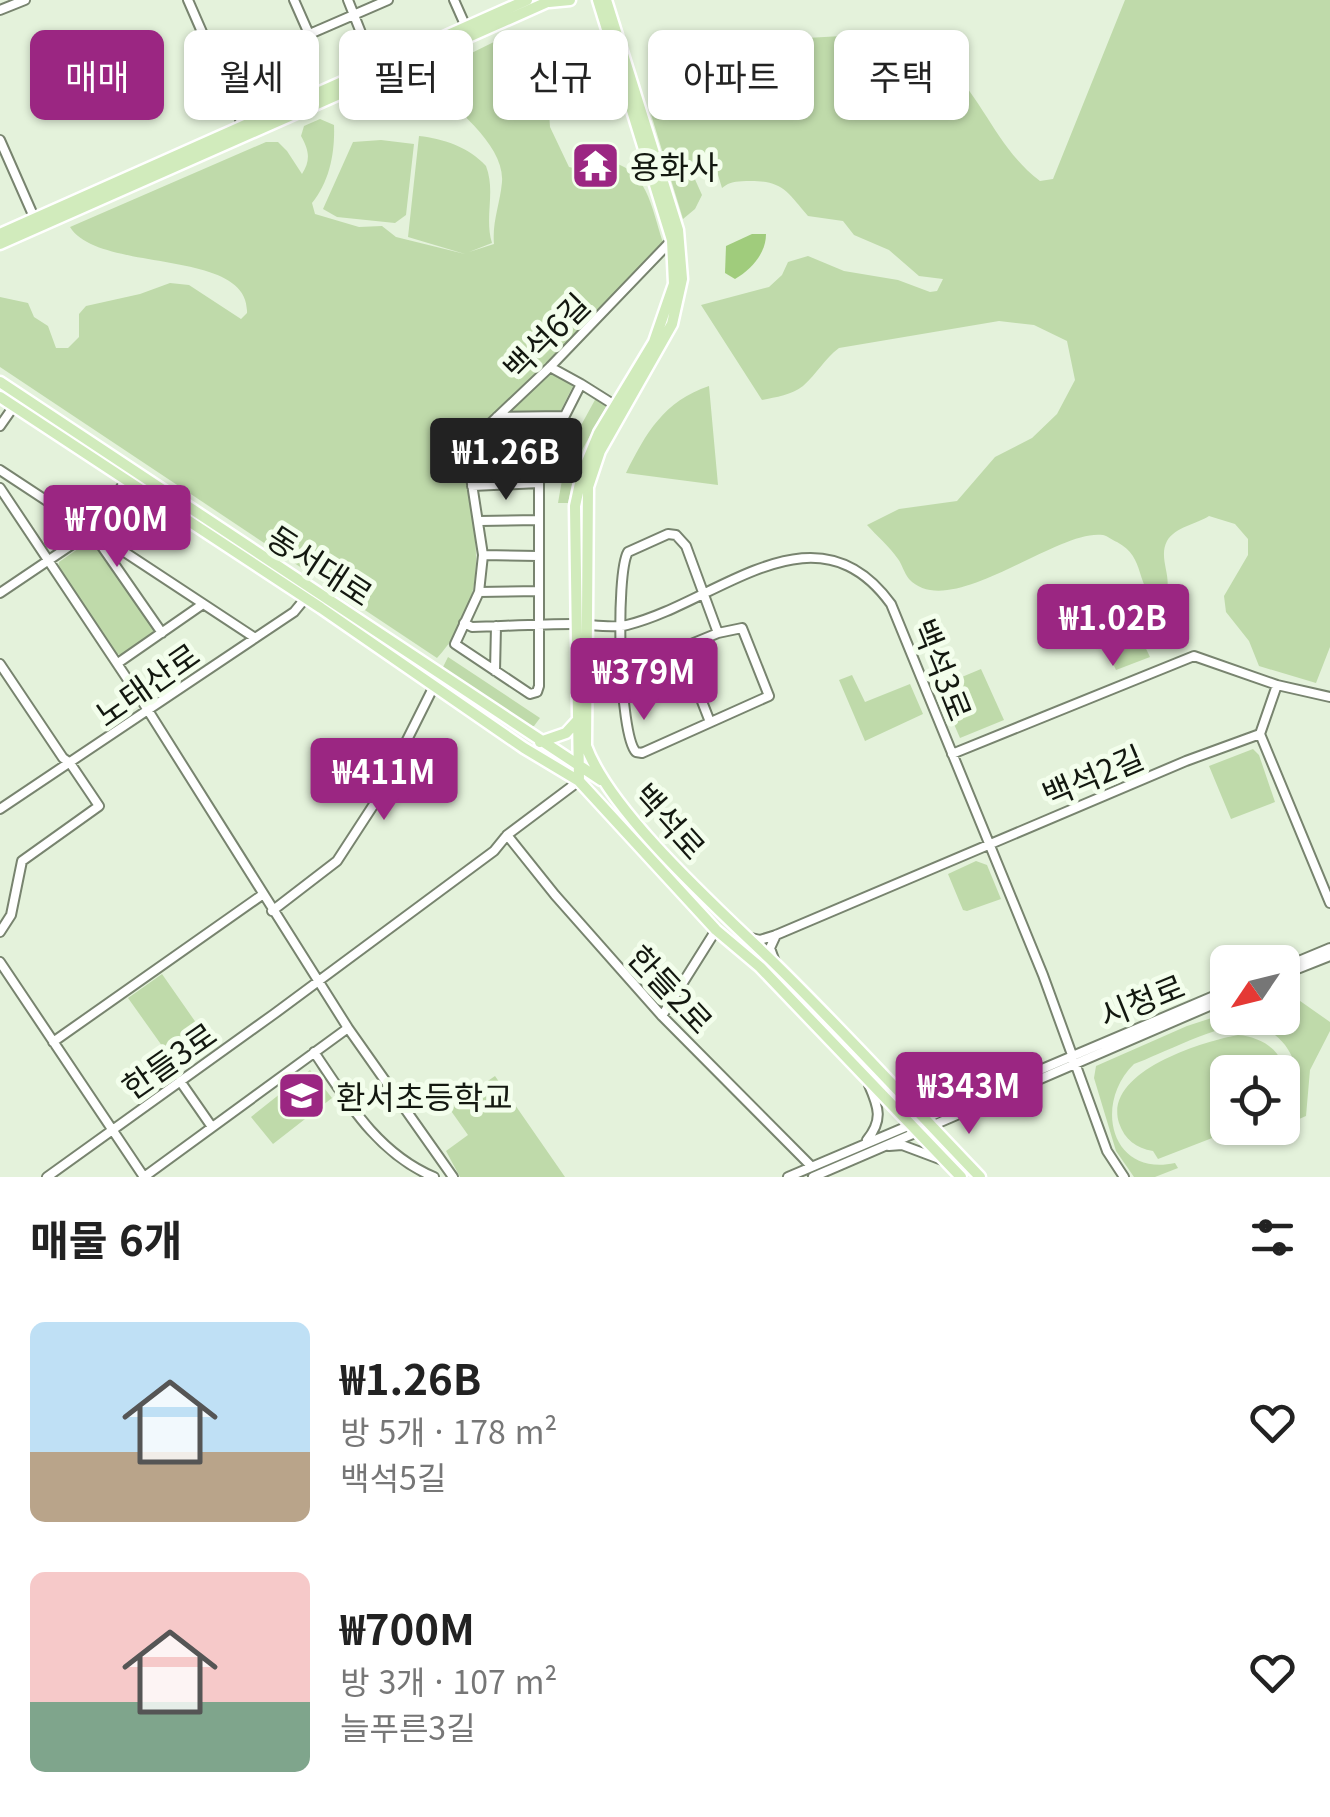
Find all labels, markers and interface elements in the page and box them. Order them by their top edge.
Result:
chip: 매매 [30,30,164,120]
chip: 월세 [184,30,319,120]
chip: 필터 [339,30,473,120]
chip: 신규 [493,30,628,120]
chip: 아파트 [648,30,814,120]
chip: 주택 [834,30,969,120]
temple icon: 용화사 [569,139,621,191]
place label: 용화사 [630,142,718,188]
street label: 백석6길 [491,281,599,389]
pin: ₩1.26B [425,418,587,503]
text: ₩1.26B [452,427,560,473]
pin: ₩700M [47,485,187,570]
text: ₩700M [66,494,168,540]
street label: 동서대로 [259,513,383,615]
pin: ₩1.02B [1032,584,1194,669]
text: ₩1.02B [1059,593,1167,639]
street label: 백석3로 [903,611,985,727]
street label: 노태산로 [85,630,207,736]
pin: ₩379M [574,638,714,723]
text: ₩379M [593,647,695,693]
street label: 백석2길 [1034,732,1150,816]
pin: ₩411M [314,738,454,823]
text: ₩411M [333,747,435,793]
street label: 백석로 [624,772,718,868]
street label: 한들2로 [619,934,725,1042]
north arrow [1210,945,1300,1035]
map controls [1210,945,1300,1145]
street label: 시청로 [1091,961,1191,1037]
street label: 한들3로 [111,1010,225,1108]
pin: ₩343M [899,1052,1039,1137]
button: locate [1210,1055,1300,1145]
text: ₩343M [918,1061,1020,1107]
school or university icon: 환서초등학교 [275,1069,327,1121]
place label: 환서초등학교 [336,1072,513,1118]
text: 매물 6개 [30,1207,182,1268]
icon: filters [1245,1210,1300,1265]
text: ₩1.26B [340,1346,481,1407]
icon: home [110,1362,230,1482]
icon: heart [1245,1395,1300,1450]
text: 방 5개 · 178 m² [340,1407,557,1453]
text: 백석5길 [340,1453,446,1499]
text: ₩700M [340,1596,475,1657]
icon: home [110,1612,230,1732]
icon: heart [1245,1645,1300,1700]
text: 방 3개 · 107 m² [340,1657,557,1703]
text: 늘푸른3길 [340,1703,476,1749]

